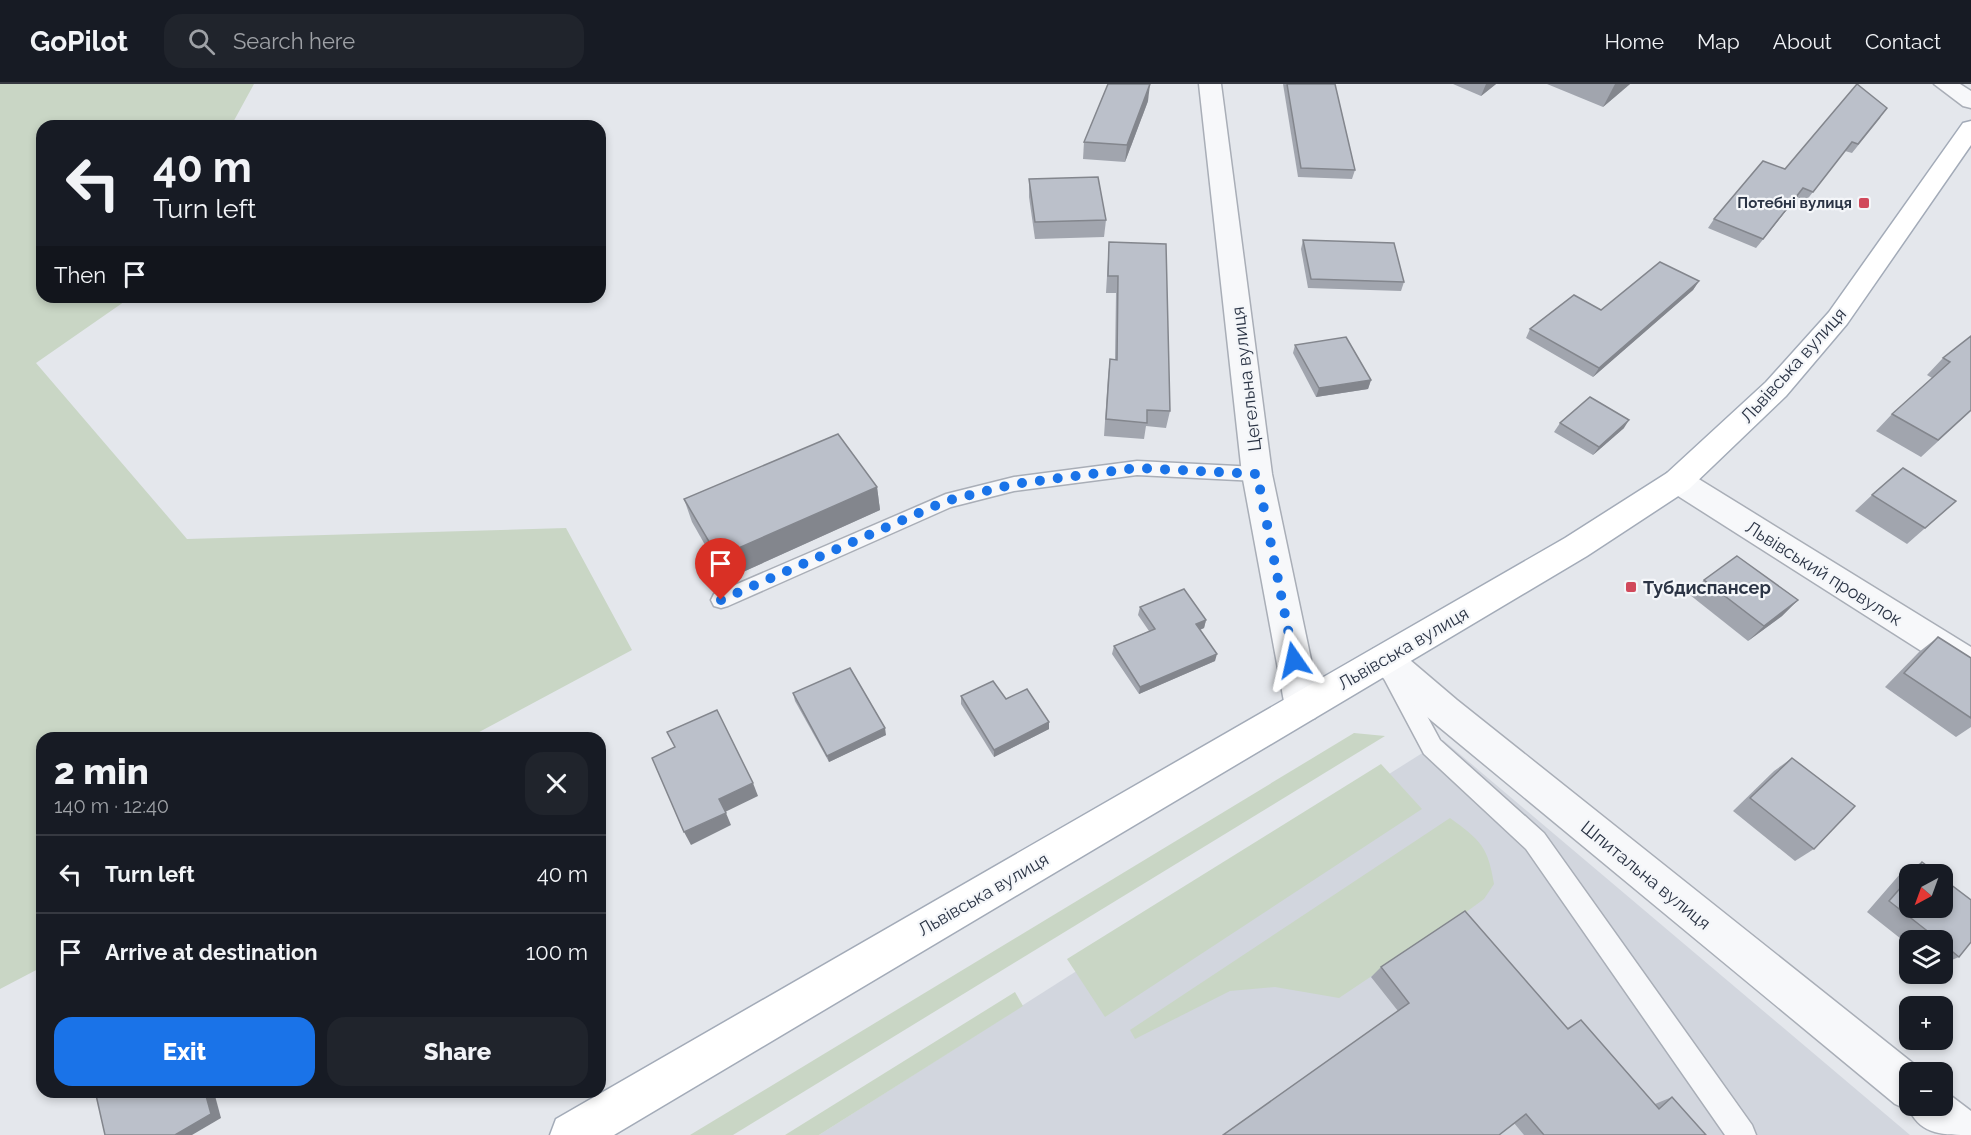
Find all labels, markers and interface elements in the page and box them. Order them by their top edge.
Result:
search box [164,14,584,68]
text: GoPilot [30,25,128,58]
icon: search [185,25,218,58]
text: Search here [233,28,355,54]
text: Home [1605,29,1664,54]
text: Map [1697,29,1740,54]
text: About [1773,29,1832,54]
text: Contact [1865,29,1941,54]
text: 40 m [153,143,252,192]
icon: left [54,144,132,222]
text: Turn left [153,193,256,224]
place label: Потебні вулиця [1737,194,1852,212]
marker: Потебні вулиця [1857,196,1871,210]
icon: arrive [118,258,151,291]
text: Then [54,262,106,288]
street label: Львівська вулиця [1736,303,1850,427]
street label: Цегельна вулиця [1227,305,1265,453]
street label: Львівський провулок [1742,516,1906,630]
pin [695,538,746,600]
icon: arrive [704,547,737,580]
place label: Тубдиспансер [1643,577,1771,598]
marker: Тубдиспансер [1624,580,1638,594]
street label: Львівська вулиця [1334,602,1472,694]
position arrow [1262,628,1326,692]
text: 2 min [54,750,149,792]
button: close [525,752,588,815]
text: 140 m · 12:40 [54,794,169,818]
street label: Шпитальна вулиця [1577,816,1715,934]
street label: Львівська вулиця [914,848,1052,940]
icon: left [54,858,87,891]
text: Turn left [105,861,195,887]
text: 40 m [537,861,588,887]
north arrow [1899,864,1953,918]
map controls [1899,864,1953,1116]
button: layers [1899,930,1953,984]
icon: arrive [54,936,87,969]
text: Arrive at destination [105,939,318,965]
text: 100 m [526,939,588,965]
button: + [1899,996,1953,1050]
button: Exit [54,1017,315,1086]
button: Share [327,1017,588,1086]
button: − [1899,1062,1953,1116]

